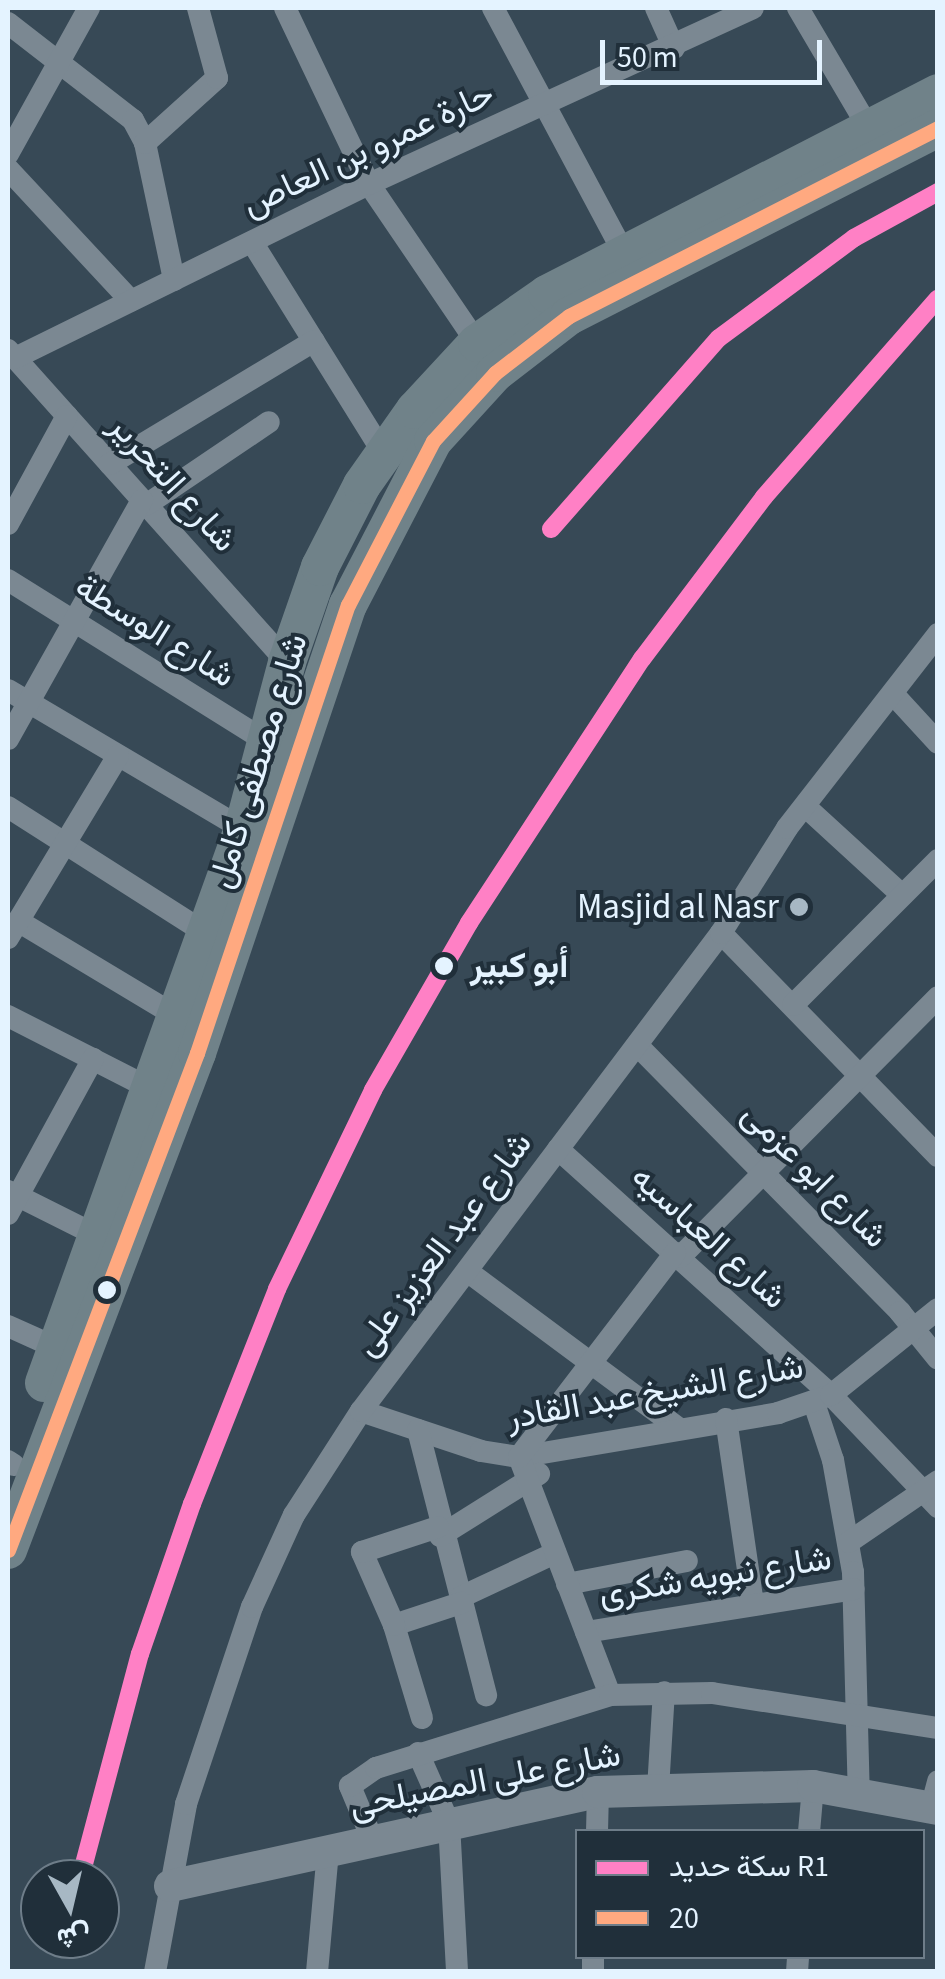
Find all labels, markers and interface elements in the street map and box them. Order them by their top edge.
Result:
scale bar [605,20,828,82]
text: 50 m [617,36,678,79]
street label: حارة عمرو بن العاص [236,72,500,226]
street label: شارع التحرير [100,405,246,561]
street label: شارع الوسطة [67,565,243,697]
street label: شارع مصطفى كامل [199,629,317,893]
place label: Masjid al Nasr [577,886,779,928]
marker: Masjid al Nasr [788,896,810,918]
place label: أبو كبير [470,945,568,987]
marker: أبو كبير [427,949,461,983]
street label: شارع ابو عزمى [733,1093,897,1257]
street label: شارع عبد العزيز على [345,1124,541,1364]
street label: شارع العباسيه [622,1156,796,1318]
unlabelled marker [97,1280,117,1300]
street label: شارع الشيخ عبد القادر [503,1345,807,1439]
street label: شارع نبويه شكرى [596,1537,834,1615]
street label: شارع على المصيلحى [346,1733,624,1827]
legend [575,1829,925,1959]
text: سكة حديد R1 [669,1845,829,1888]
north arrow [20,1859,120,1959]
text: 20 [669,1897,699,1940]
text: ش [54,1915,93,1959]

